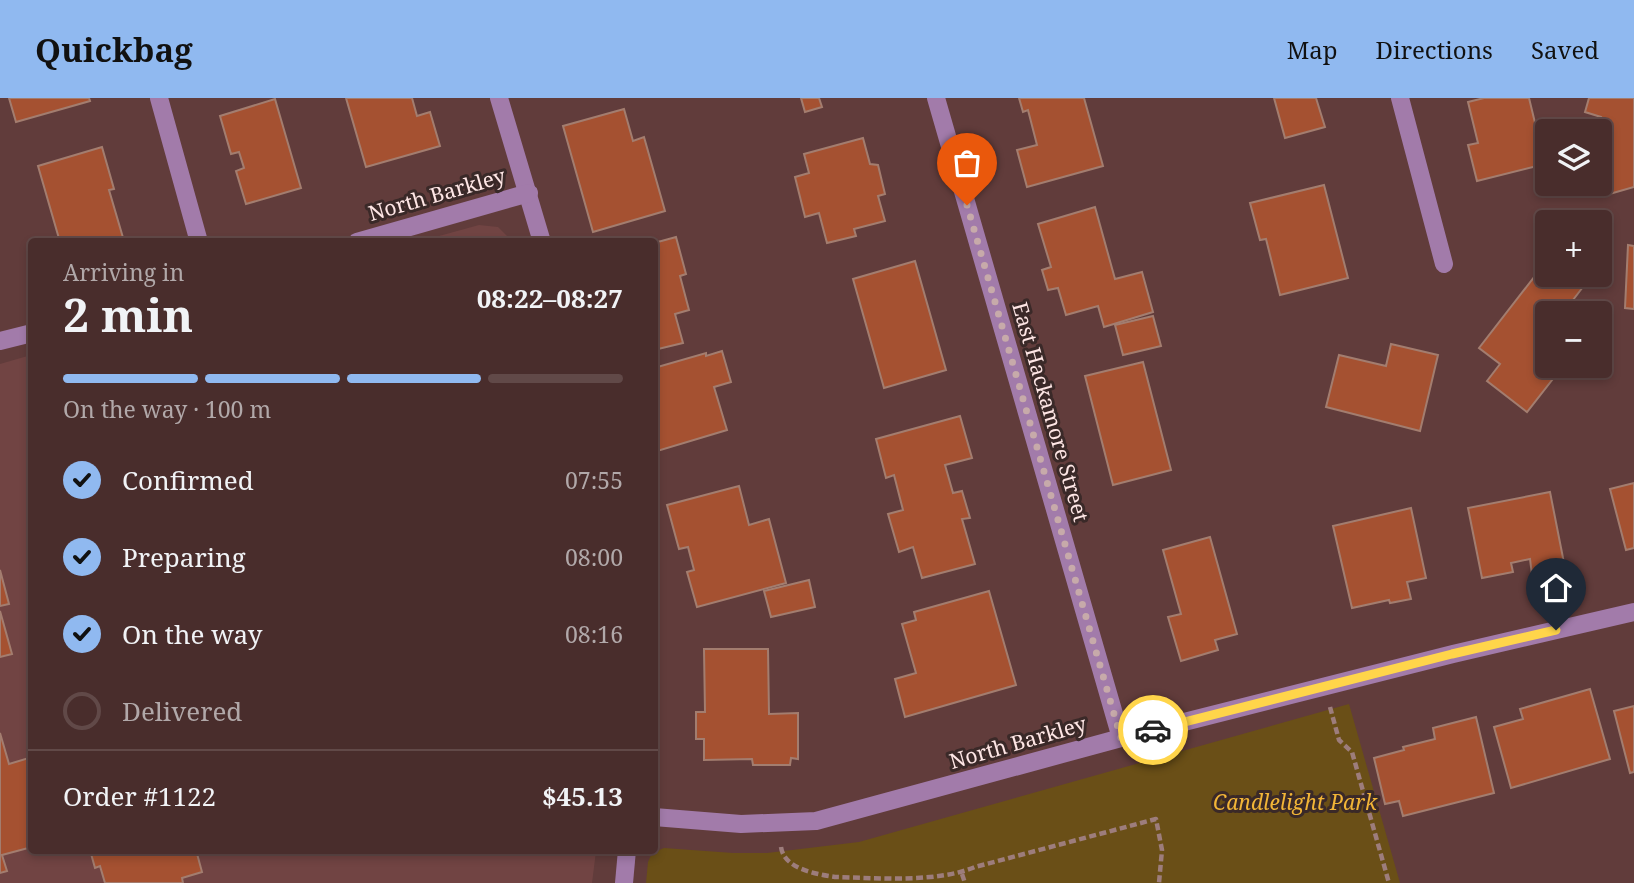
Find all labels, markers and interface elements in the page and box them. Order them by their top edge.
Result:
text: Quickbag [35,27,193,72]
text: Map [1287,33,1338,66]
text: Directions [1376,33,1493,66]
text: Saved [1531,33,1599,66]
map controls [1535,119,1612,378]
button: layers [1535,119,1612,196]
pin [937,133,997,205]
icon: bag [948,144,986,182]
street label: North Barkley [365,161,509,227]
button: + [1535,210,1612,287]
text: Arriving in [63,256,184,288]
text: 08:22–08:27 [477,280,623,316]
text: 2 min [63,283,193,345]
street label: East Hackamore Street [1006,299,1096,525]
button: − [1535,301,1612,378]
text: On the way · 100 m [63,393,271,425]
icon: check [63,461,101,499]
text: Confirmed [122,462,254,498]
text: 07:55 [565,464,623,496]
icon: check [63,538,101,576]
text: Preparing [122,539,246,575]
text: 08:00 [565,541,623,573]
pin [1526,558,1586,630]
icon: home [1537,569,1575,607]
icon: check [63,615,101,653]
text: On the way [122,616,262,652]
text: 08:16 [565,618,623,650]
text: Delivered [122,693,242,729]
courier [1118,695,1188,765]
street label: North Barkley [946,709,1090,775]
icon: car [1134,711,1172,749]
text: Order #1122 [63,778,216,814]
text: $45.13 [542,778,623,814]
park label: Candlelight Park [1213,788,1378,816]

